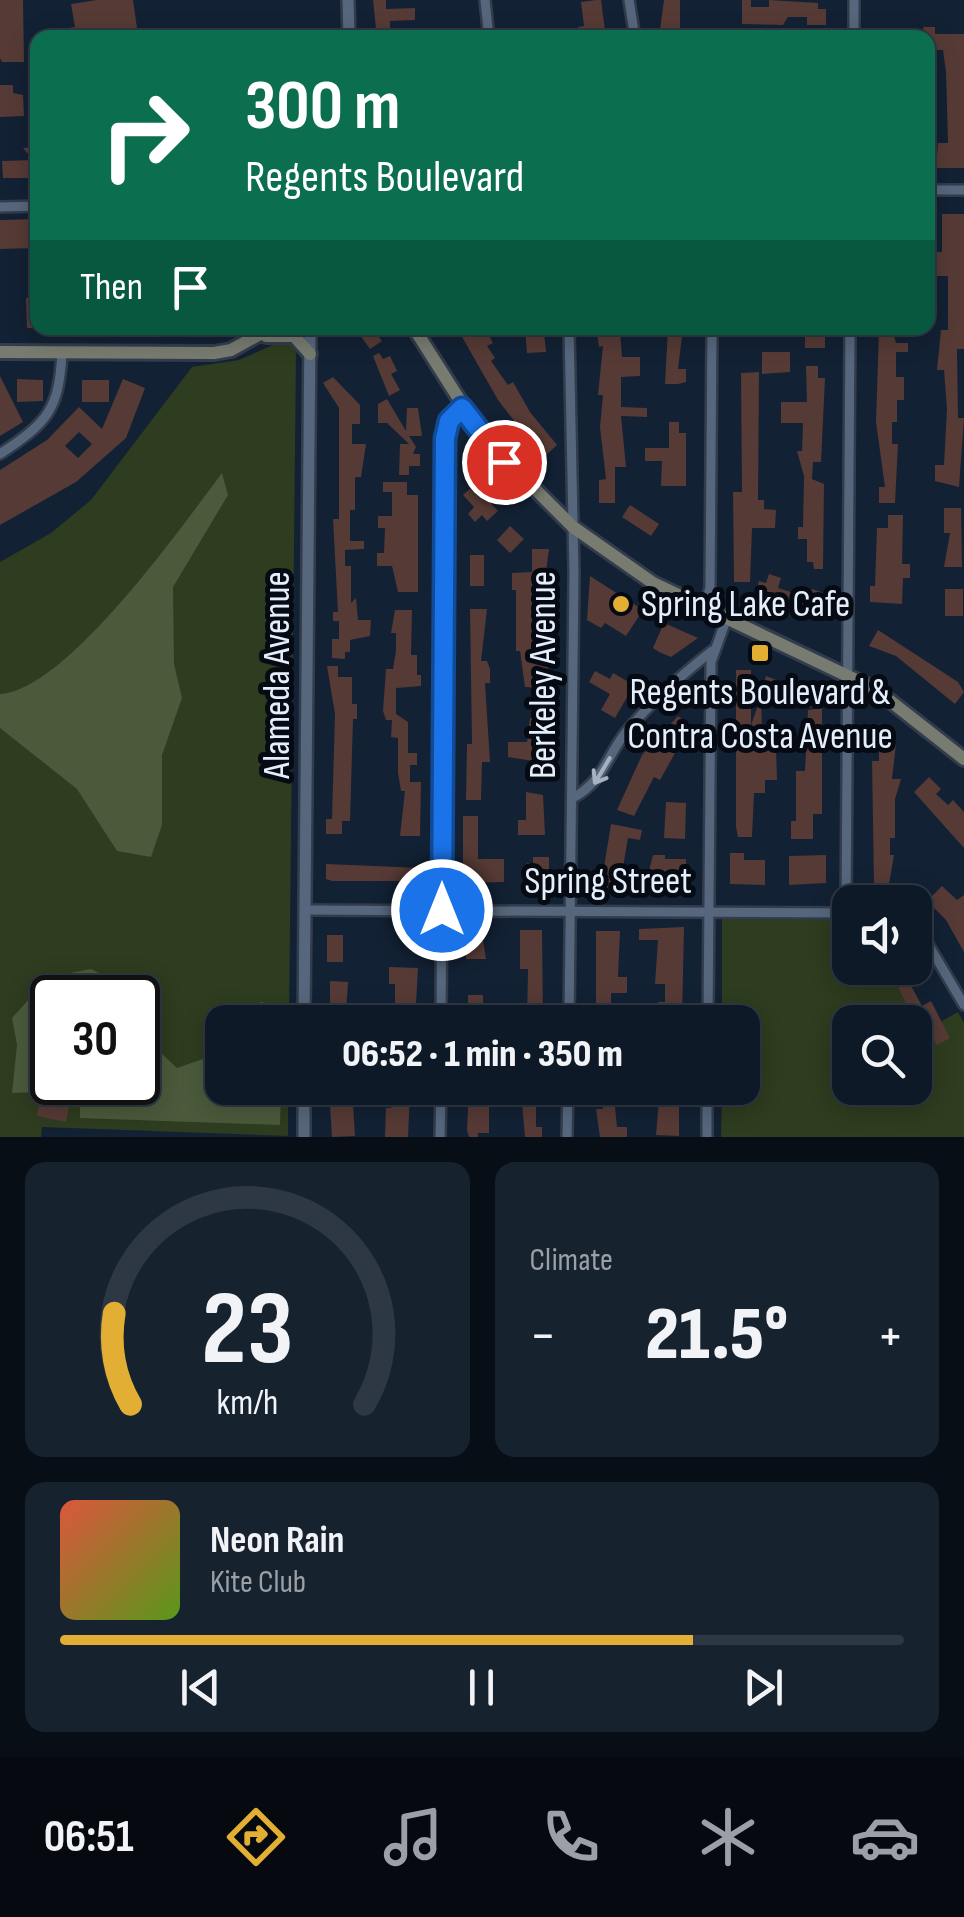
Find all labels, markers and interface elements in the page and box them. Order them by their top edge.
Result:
text: 300 m [245,65,400,149]
icon: right [80,70,210,200]
text: Regents Boulevard [245,150,524,205]
icon: arrive [163,260,218,315]
text: Then [80,265,143,310]
pin [462,420,547,505]
icon: arrive [477,435,532,490]
street label: Alameda Avenue [255,571,300,780]
street label: Berkeley Avenue [521,571,566,779]
place label: Spring Lake Cafe [641,582,850,627]
marker: Spring Lake Cafe [610,593,632,615]
marker: Regents Boulevard & Contra Costa Avenue [749,642,771,664]
place label: Regents Boulevard & Contra Costa Avenue [627,670,893,759]
one-way arrow [592,756,612,785]
position arrow [390,858,494,962]
street label: Spring Street [524,859,692,904]
map controls [832,885,932,1105]
button: sound [832,885,932,985]
speed limit sign: 30 [30,975,160,1105]
button: search [832,1005,932,1105]
text: 06:52 · 1 min · 350 m [342,1032,623,1077]
text: Climate [530,1241,613,1280]
text: 23 [201,1268,293,1393]
text: 21.5° [645,1290,788,1381]
text: − [530,1303,556,1370]
text: + [877,1303,904,1370]
text: km/h [216,1382,278,1425]
text: Neon Rain [210,1518,344,1563]
text: Kite Club [210,1563,306,1602]
icon: previous [173,1660,228,1715]
icon: pause [454,1660,509,1715]
icon: next [736,1660,791,1715]
icon: directions [221,1802,291,1872]
icon: music [378,1802,448,1872]
icon: phone [536,1802,606,1872]
icon: climate [693,1802,763,1872]
icon: car [850,1802,920,1872]
text: 06:51 [44,1810,134,1865]

